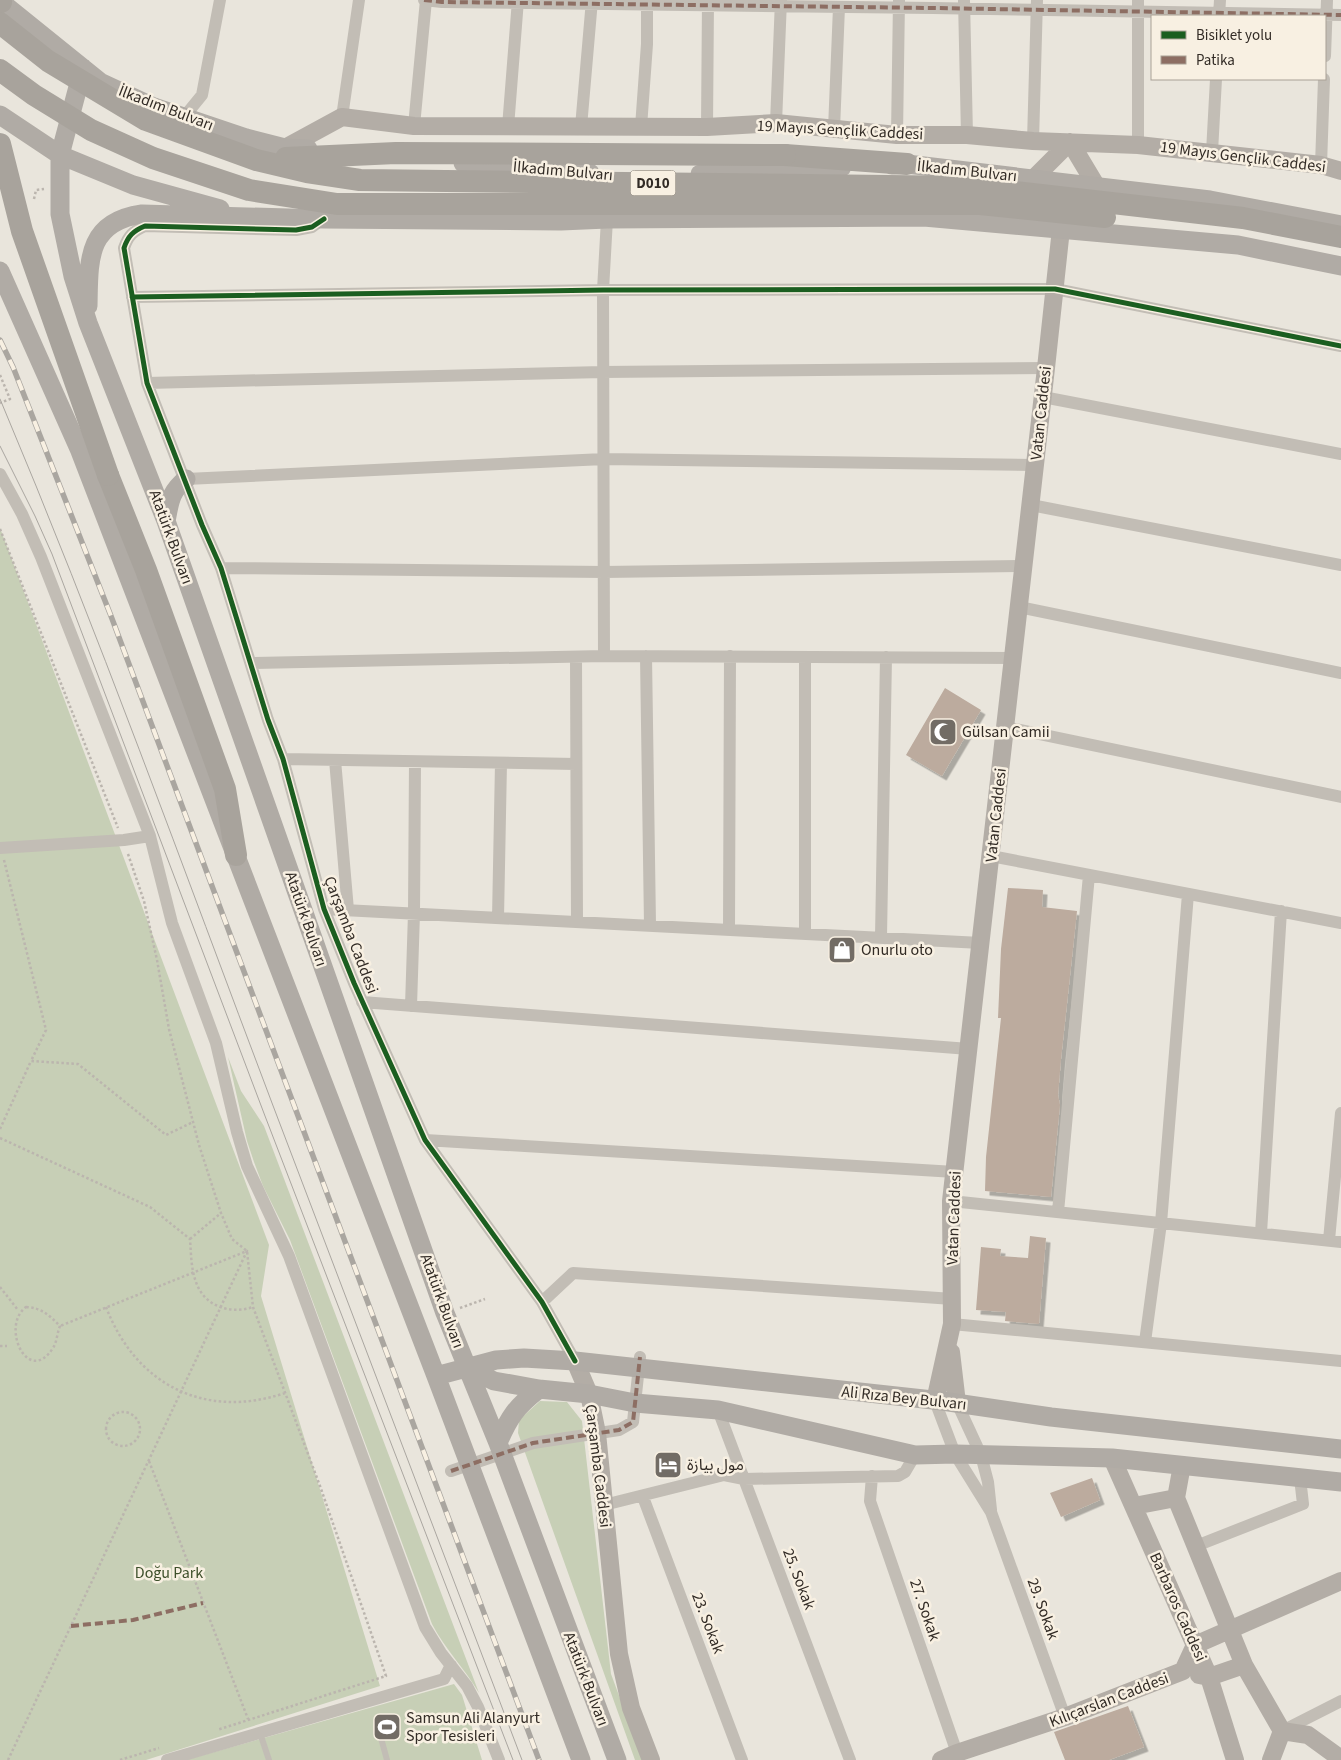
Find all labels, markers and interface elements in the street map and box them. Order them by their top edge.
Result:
legend [1151,15,1326,80]
text: Bisiklet yolu [1196,25,1272,46]
text: Patika [1196,50,1235,71]
street label: İlkadım Bulvarı [115,80,217,136]
street label: 19 Mayıs Gençlik Caddesi [756,115,924,145]
street label: 19 Mayıs Gençlik Caddesi [1159,136,1327,178]
street label: İlkadım Bulvarı [916,155,1018,187]
street label: İlkadım Bulvarı [512,156,614,186]
road number: D010 [630,170,676,196]
street label: Vatan Caddesi [1025,365,1057,461]
street label: Atatürk Bulvarı [144,487,198,587]
mosque icon: Gülsan Camii [928,717,958,747]
place label: Gülsan Camii [962,721,1050,743]
street label: Vatan Caddesi [980,767,1012,863]
street label: Atatürk Bulvarı [279,869,333,969]
street label: Çarşamba Caddesi [318,873,384,997]
shop icon: Onurlu oto [827,935,857,965]
place label: Onurlu oto [861,939,933,961]
street label: Vatan Caddesi [941,1170,967,1266]
street label: Atatürk Bulvarı [415,1251,469,1351]
street label: Ali Rıza Bey Bulvarı [840,1380,968,1416]
street label: Çarşamba Caddesi [580,1403,616,1529]
hotel icon: مول بيازة [653,1450,683,1480]
place label: مول بيازة [687,1454,744,1476]
street label: 25. Sokak [777,1545,821,1613]
street label: Barbaros Caddesi [1144,1549,1212,1665]
park label: Doğu Park [135,1562,203,1584]
street label: 29. Sokak [1022,1575,1064,1643]
street label: 27. Sokak [904,1576,946,1644]
street label: 23. Sokak [686,1589,730,1657]
street label: Atatürk Bulvarı [558,1629,614,1729]
street label: Kılıçarslan Caddesi [1046,1667,1172,1733]
place label: Samsun Ali Alanyurt Spor Tesisleri [406,1707,540,1747]
sports icon: Samsun Ali Alanyurt Spor Tesisleri [372,1712,402,1742]

